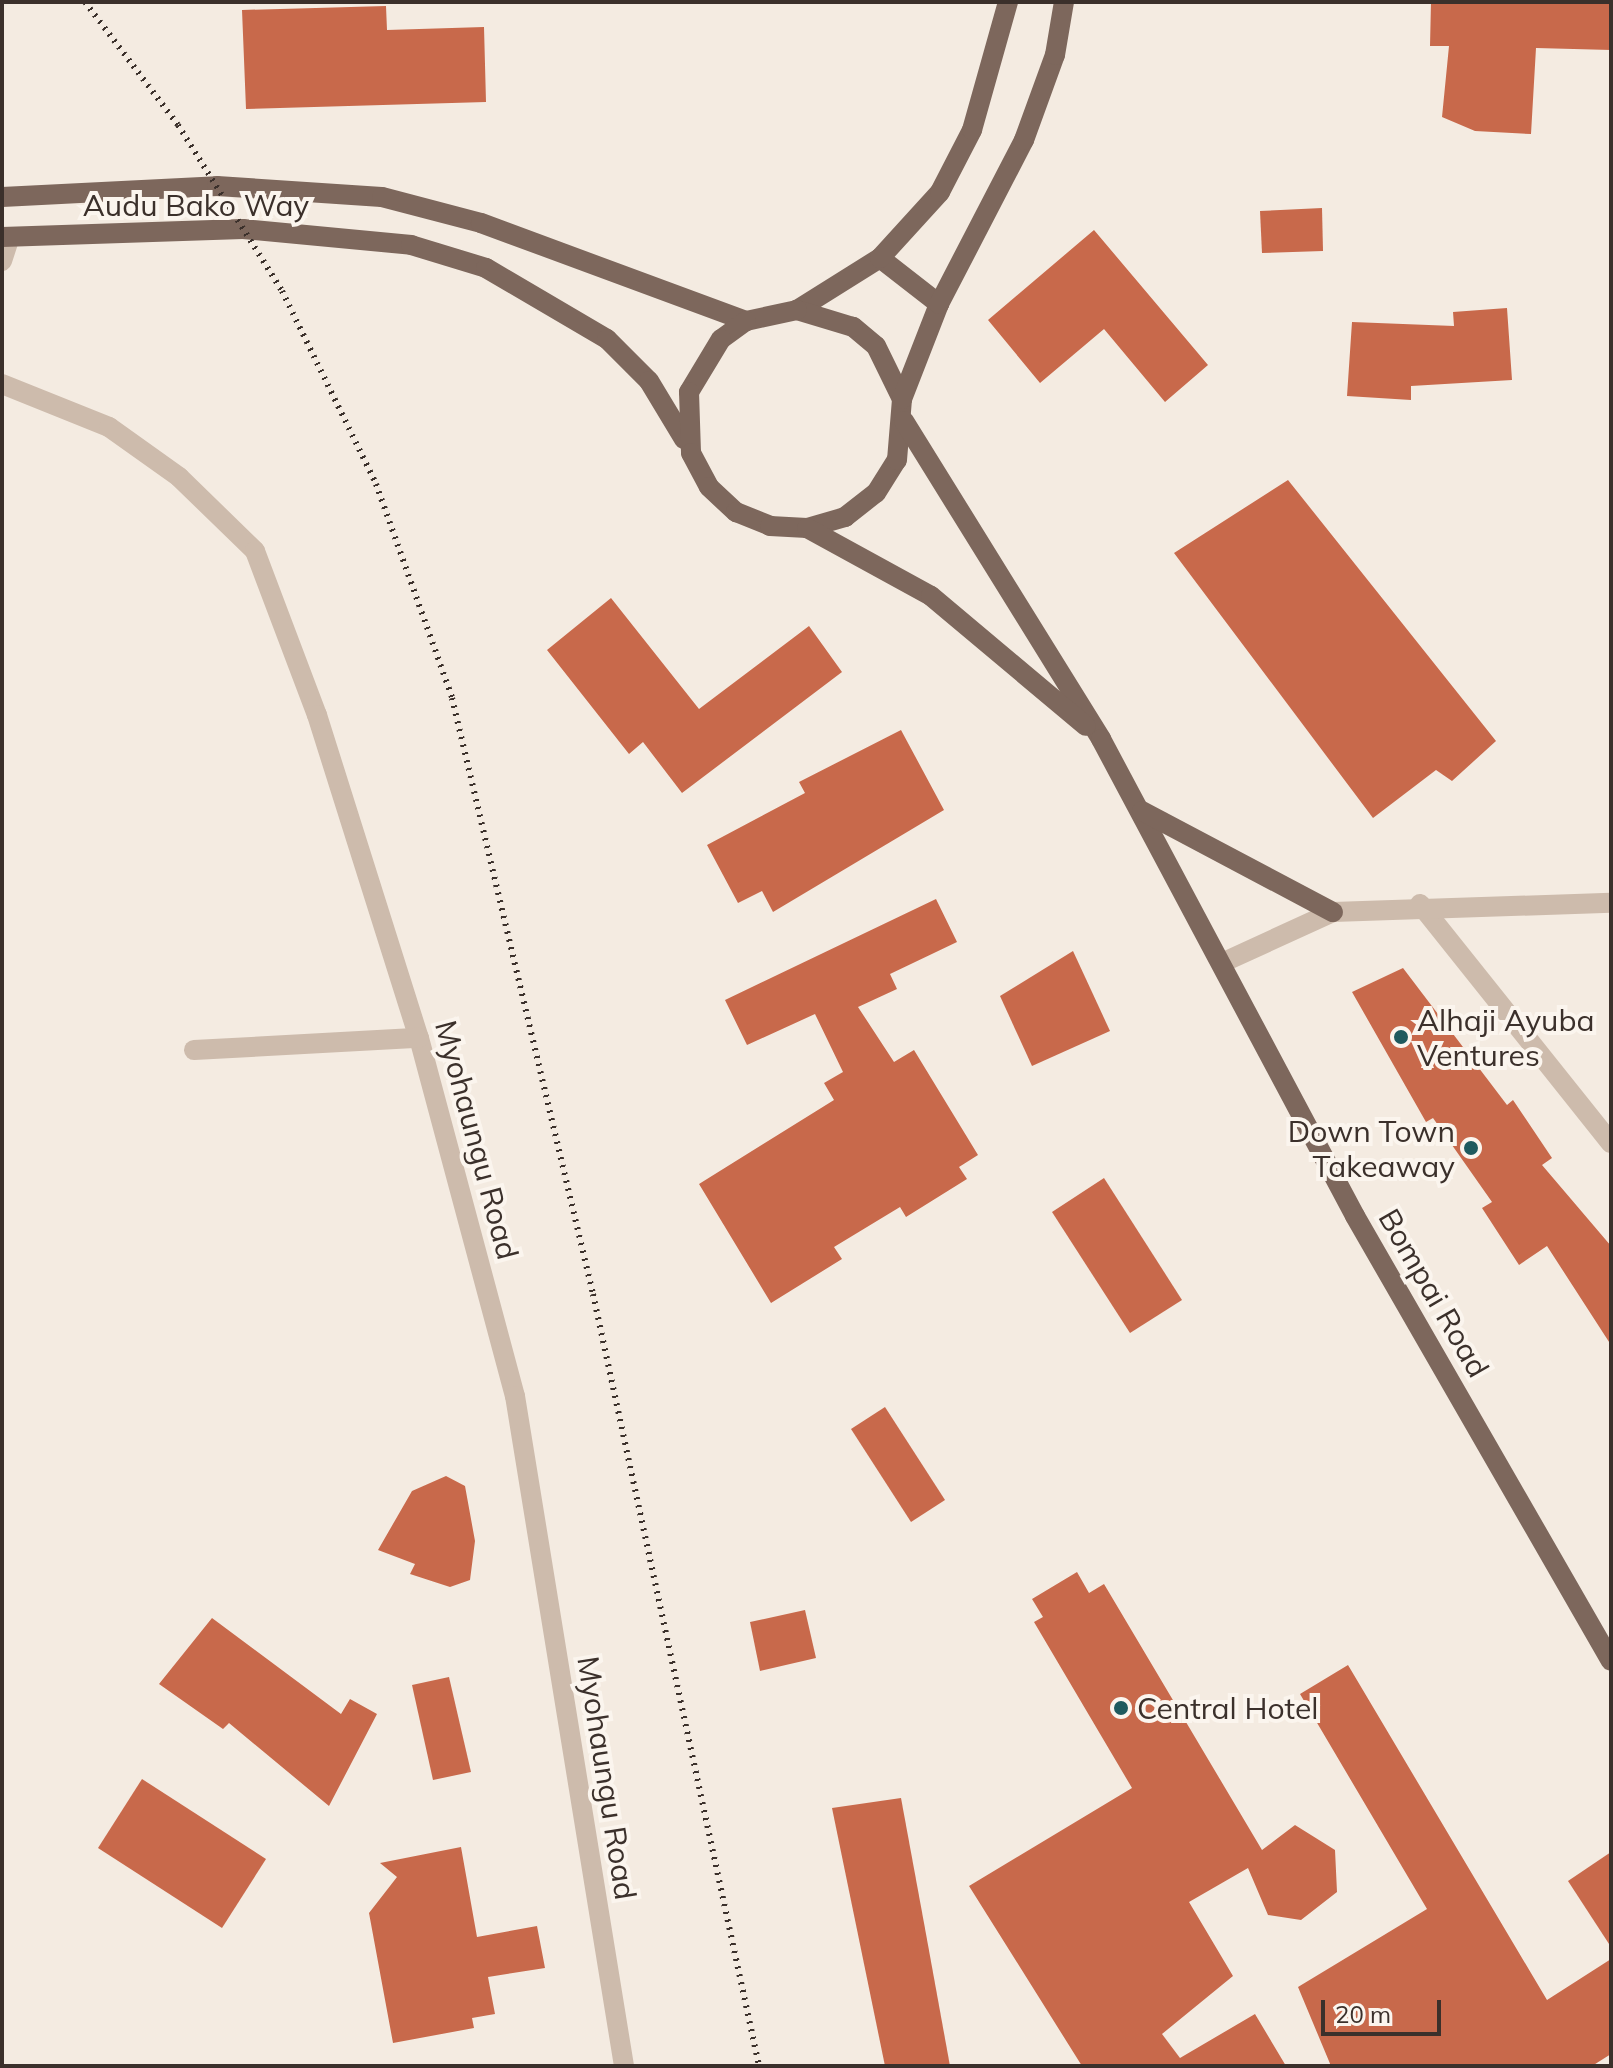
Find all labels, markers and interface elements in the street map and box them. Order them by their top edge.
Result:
street label: Audu Bako Way [83,187,309,223]
place label: Alhaji Ayuba Ventures [1417,1002,1594,1072]
street label: Myohaungu Road [428,1017,526,1263]
marker: Alhaji Ayuba Ventures [1392,1028,1410,1046]
place label: Down Town Takeaway [1288,1113,1455,1184]
marker: Down Town Takeaway [1462,1139,1480,1157]
street label: Bompai Road [1371,1202,1497,1384]
street label: Myohaungu Road [570,1654,644,1902]
place label: Central Hotel [1137,1690,1318,1726]
marker: Central Hotel [1112,1699,1130,1717]
scale bar [1325,1984,1445,2034]
text: 20 m [1335,1999,1391,2029]

